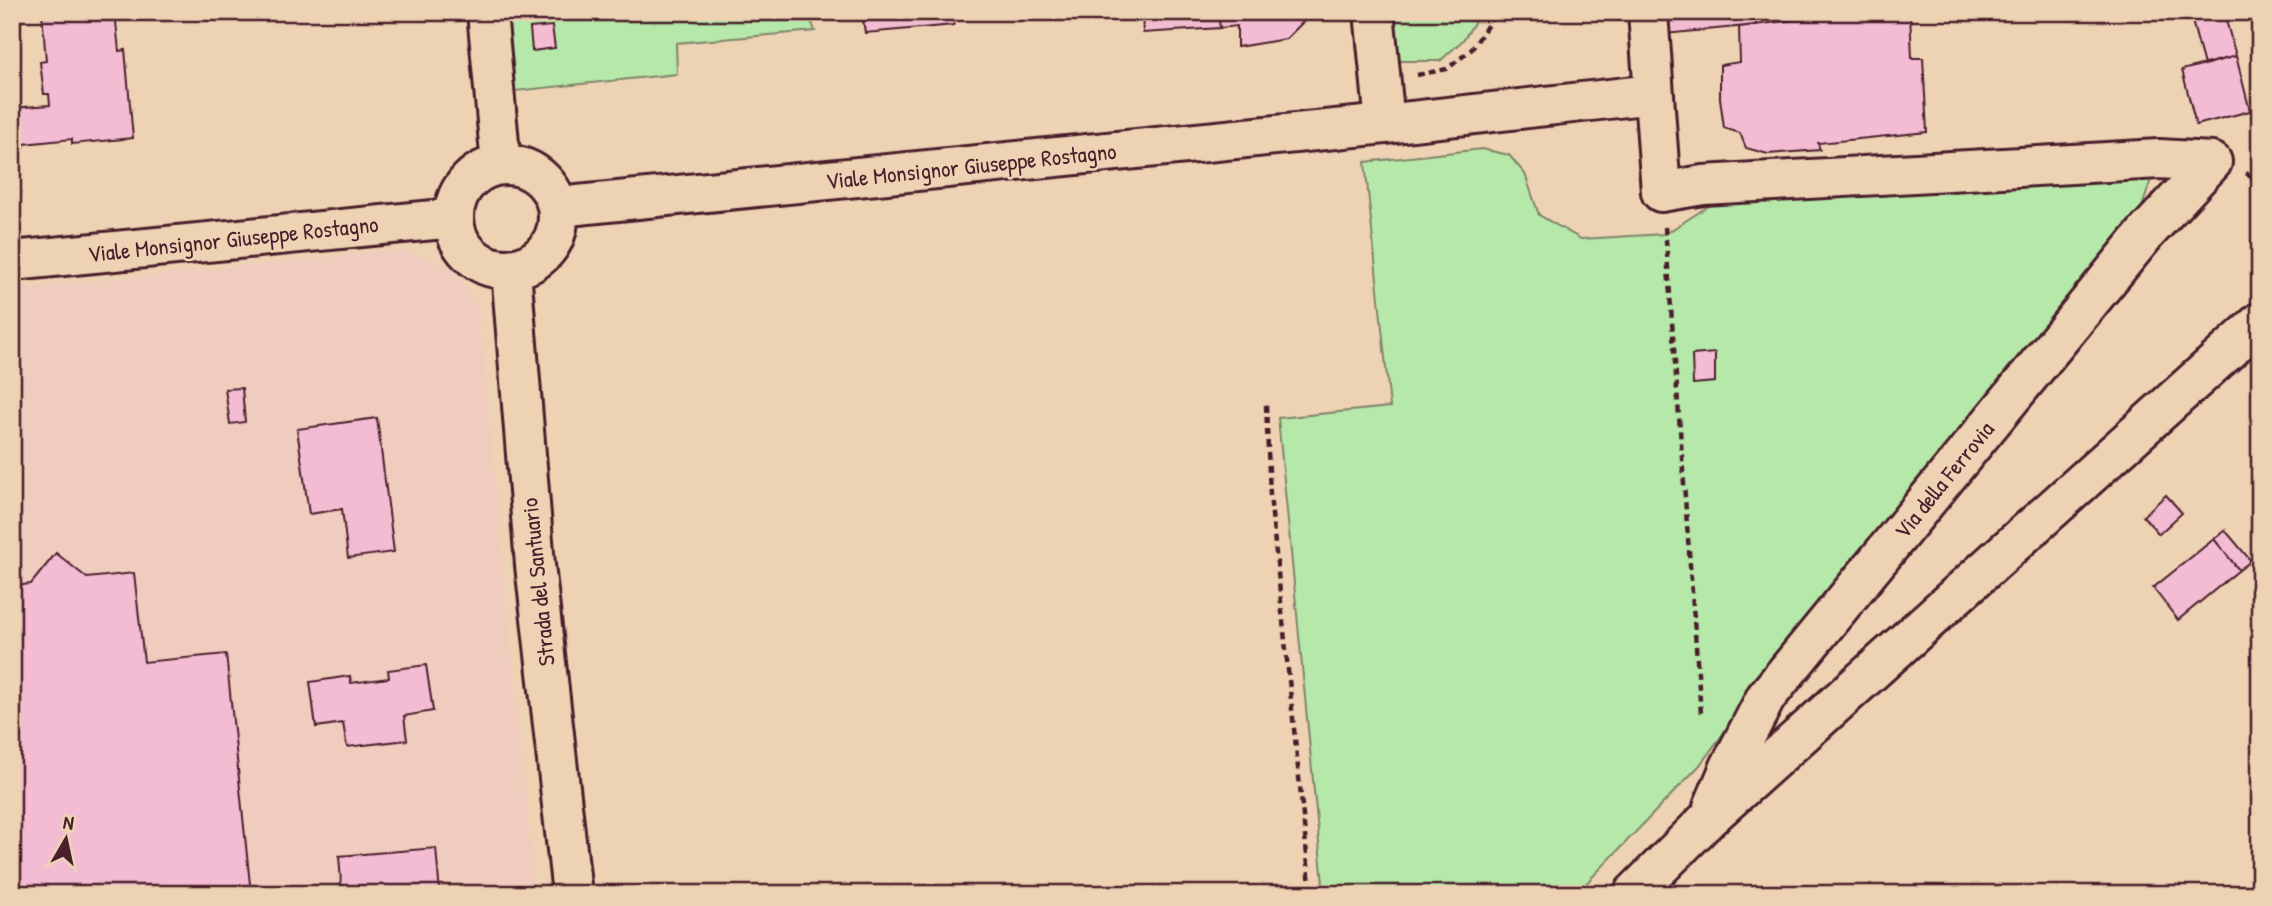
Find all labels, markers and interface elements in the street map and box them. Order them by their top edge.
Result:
street label: Viale Monsignor Giuseppe Rostagno [824,135,1118,196]
street label: Viale Monsignor Giuseppe Rostagno [86,208,380,269]
street label: Via della Ferrovia [1887,414,2001,545]
street label: Strada del Santuario [513,497,562,667]
north arrow [32,804,102,874]
text: N [62,809,76,836]

